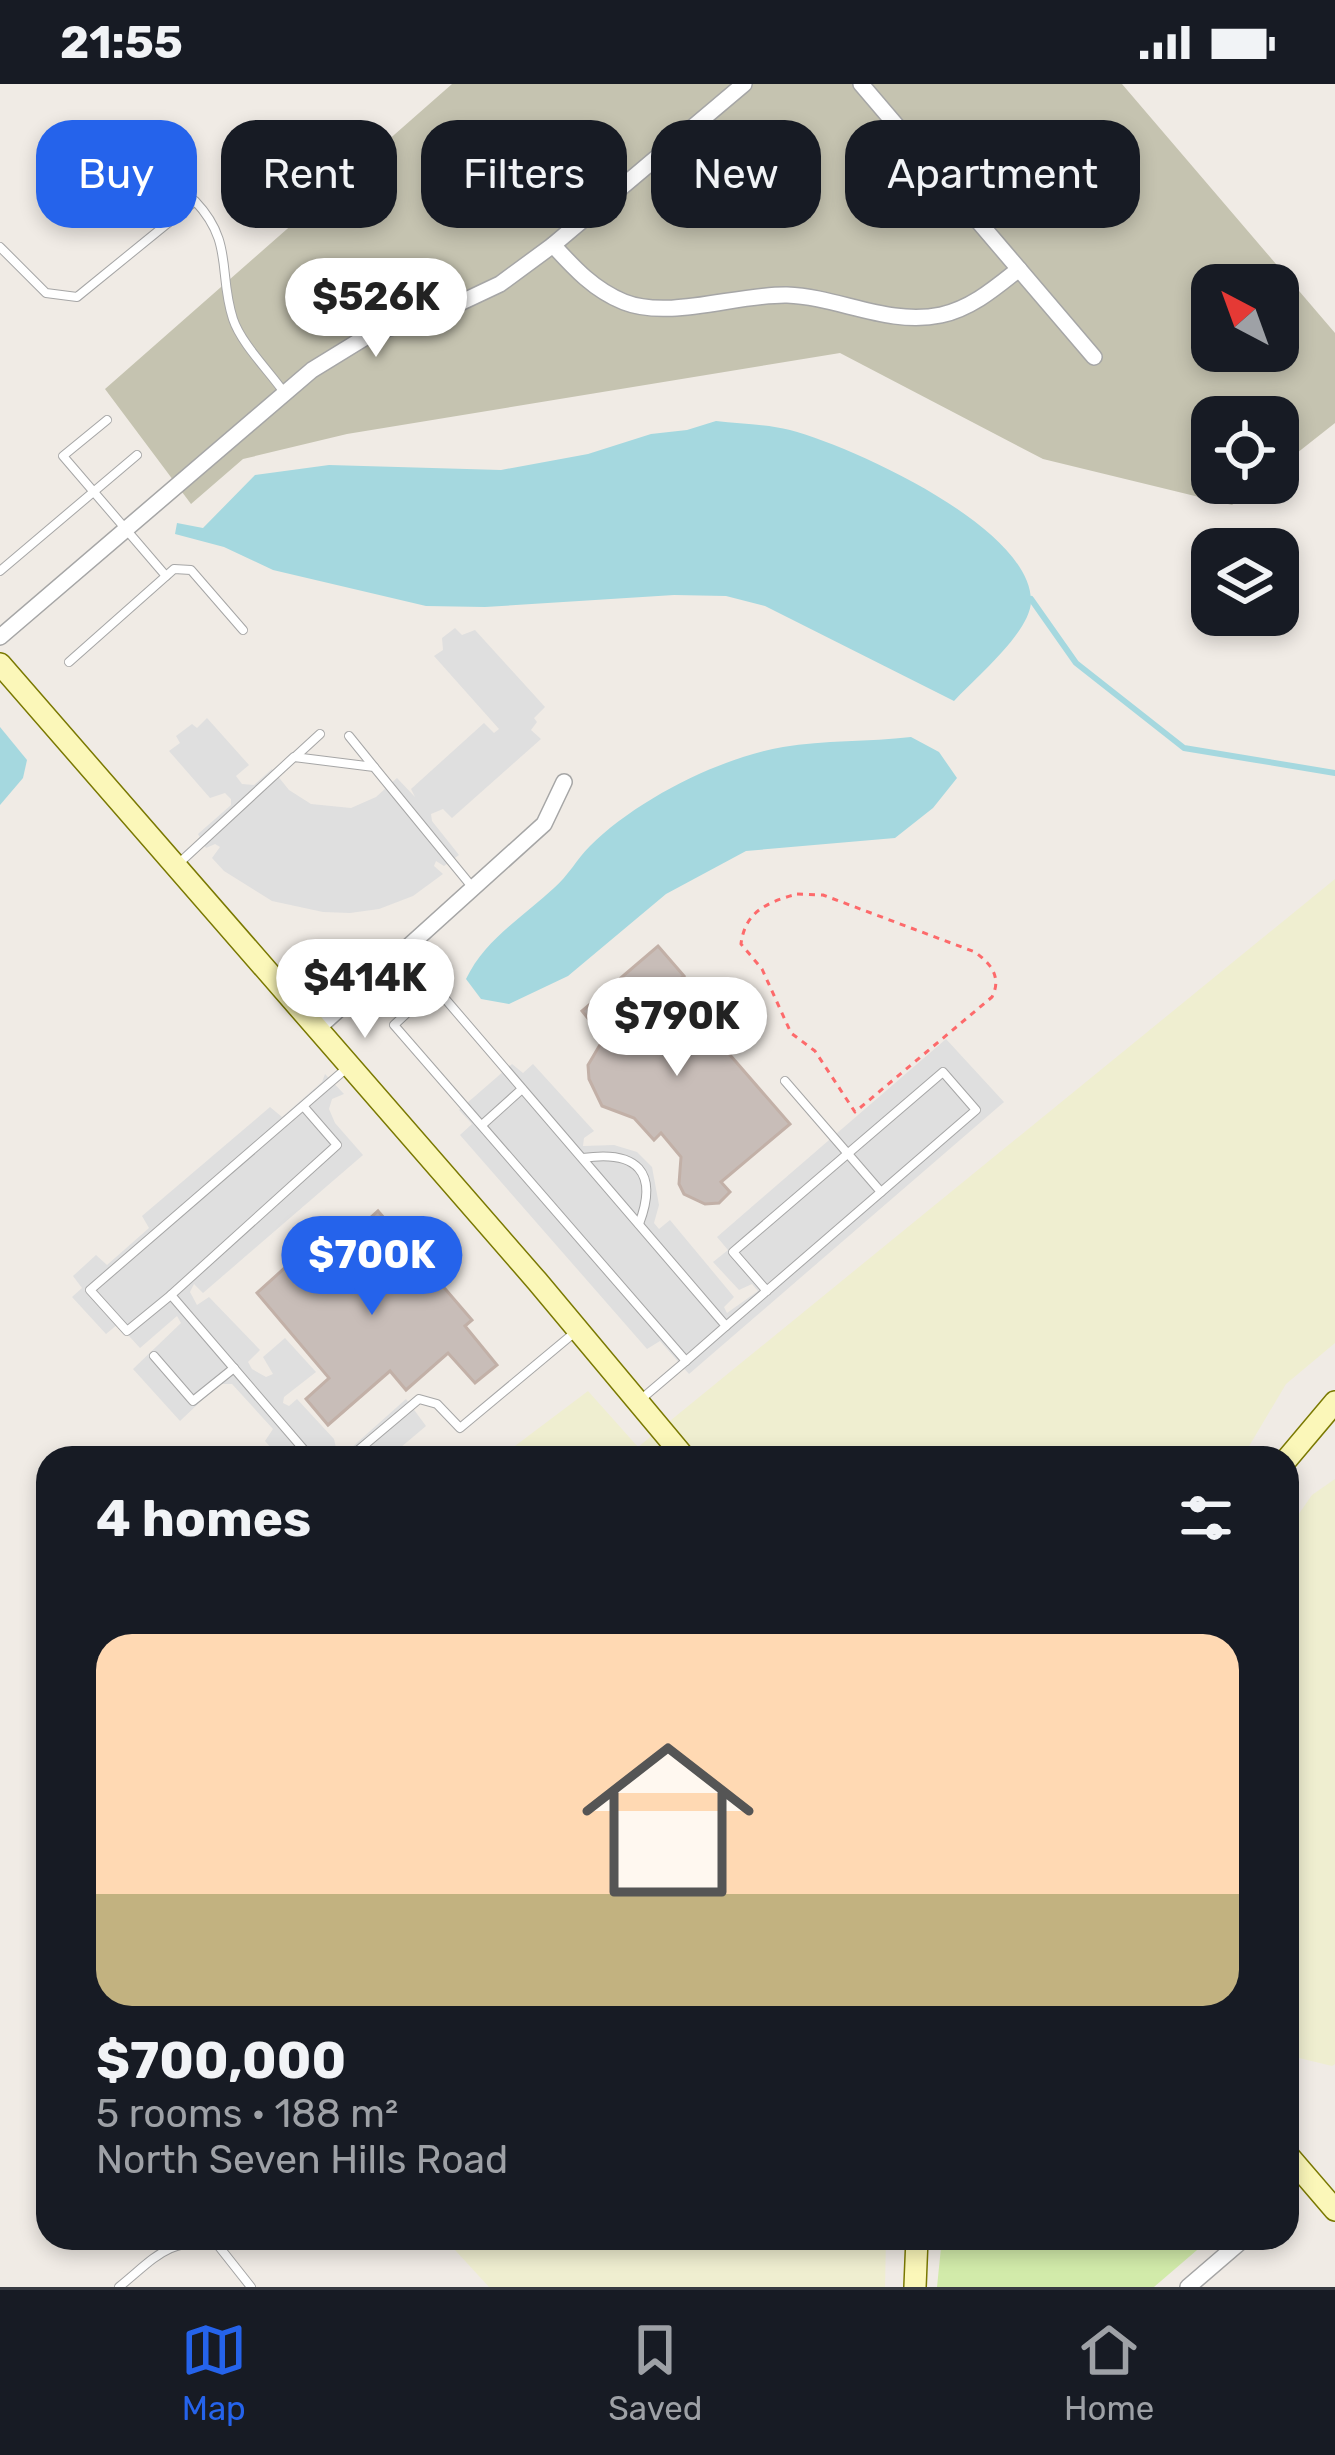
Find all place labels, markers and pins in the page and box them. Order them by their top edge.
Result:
pin: $526K [292,258,460,360]
pin: $414K [281,939,449,1041]
pin: $790K [593,977,761,1079]
pin: $700K [288,1216,456,1318]

